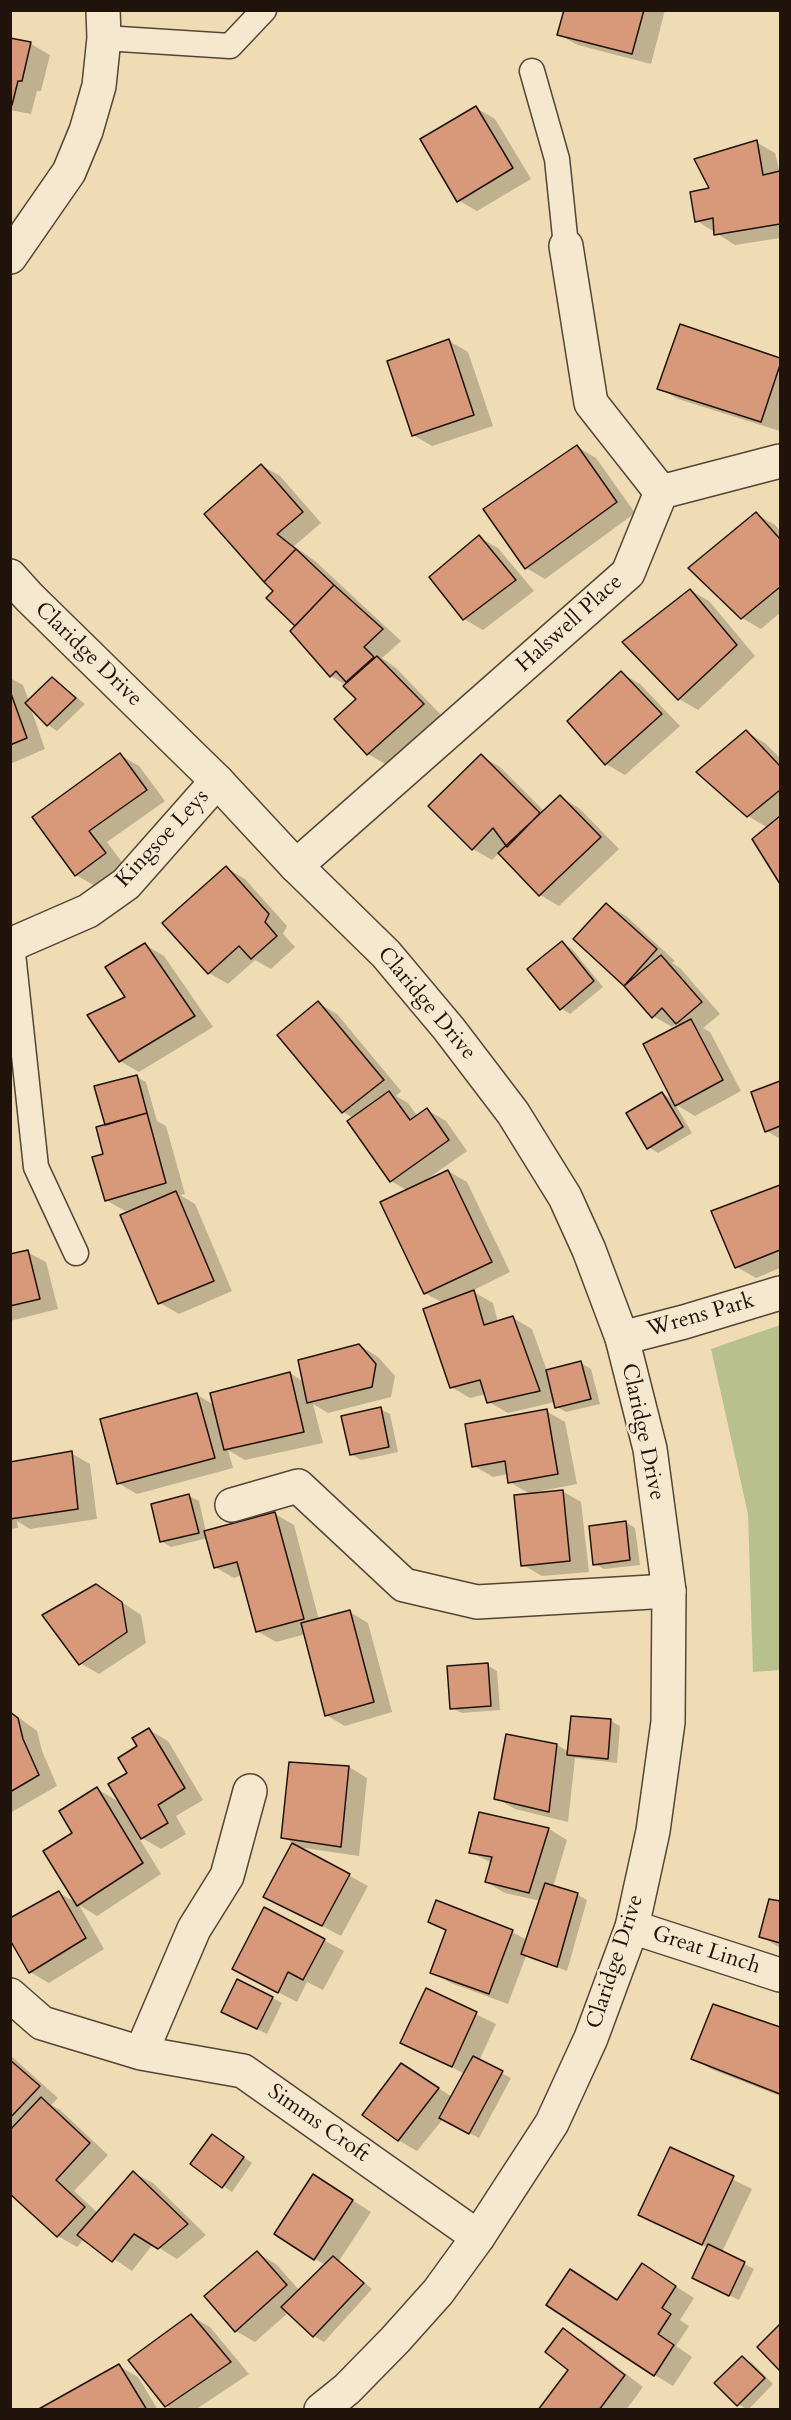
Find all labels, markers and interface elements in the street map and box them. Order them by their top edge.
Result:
street label: Halswell Place [511,569,629,679]
street label: Claridge Drive [29,597,147,713]
street label: Kingsoe Leys [111,784,215,894]
street label: Claridge Drive [371,942,481,1066]
street label: Wrens Park [644,1288,758,1344]
street label: Claridge Drive [615,1361,669,1503]
street label: Claridge Drive [582,1892,650,2032]
street label: Great Linch [649,1921,763,1981]
street label: Simms Croft [262,2079,374,2169]

